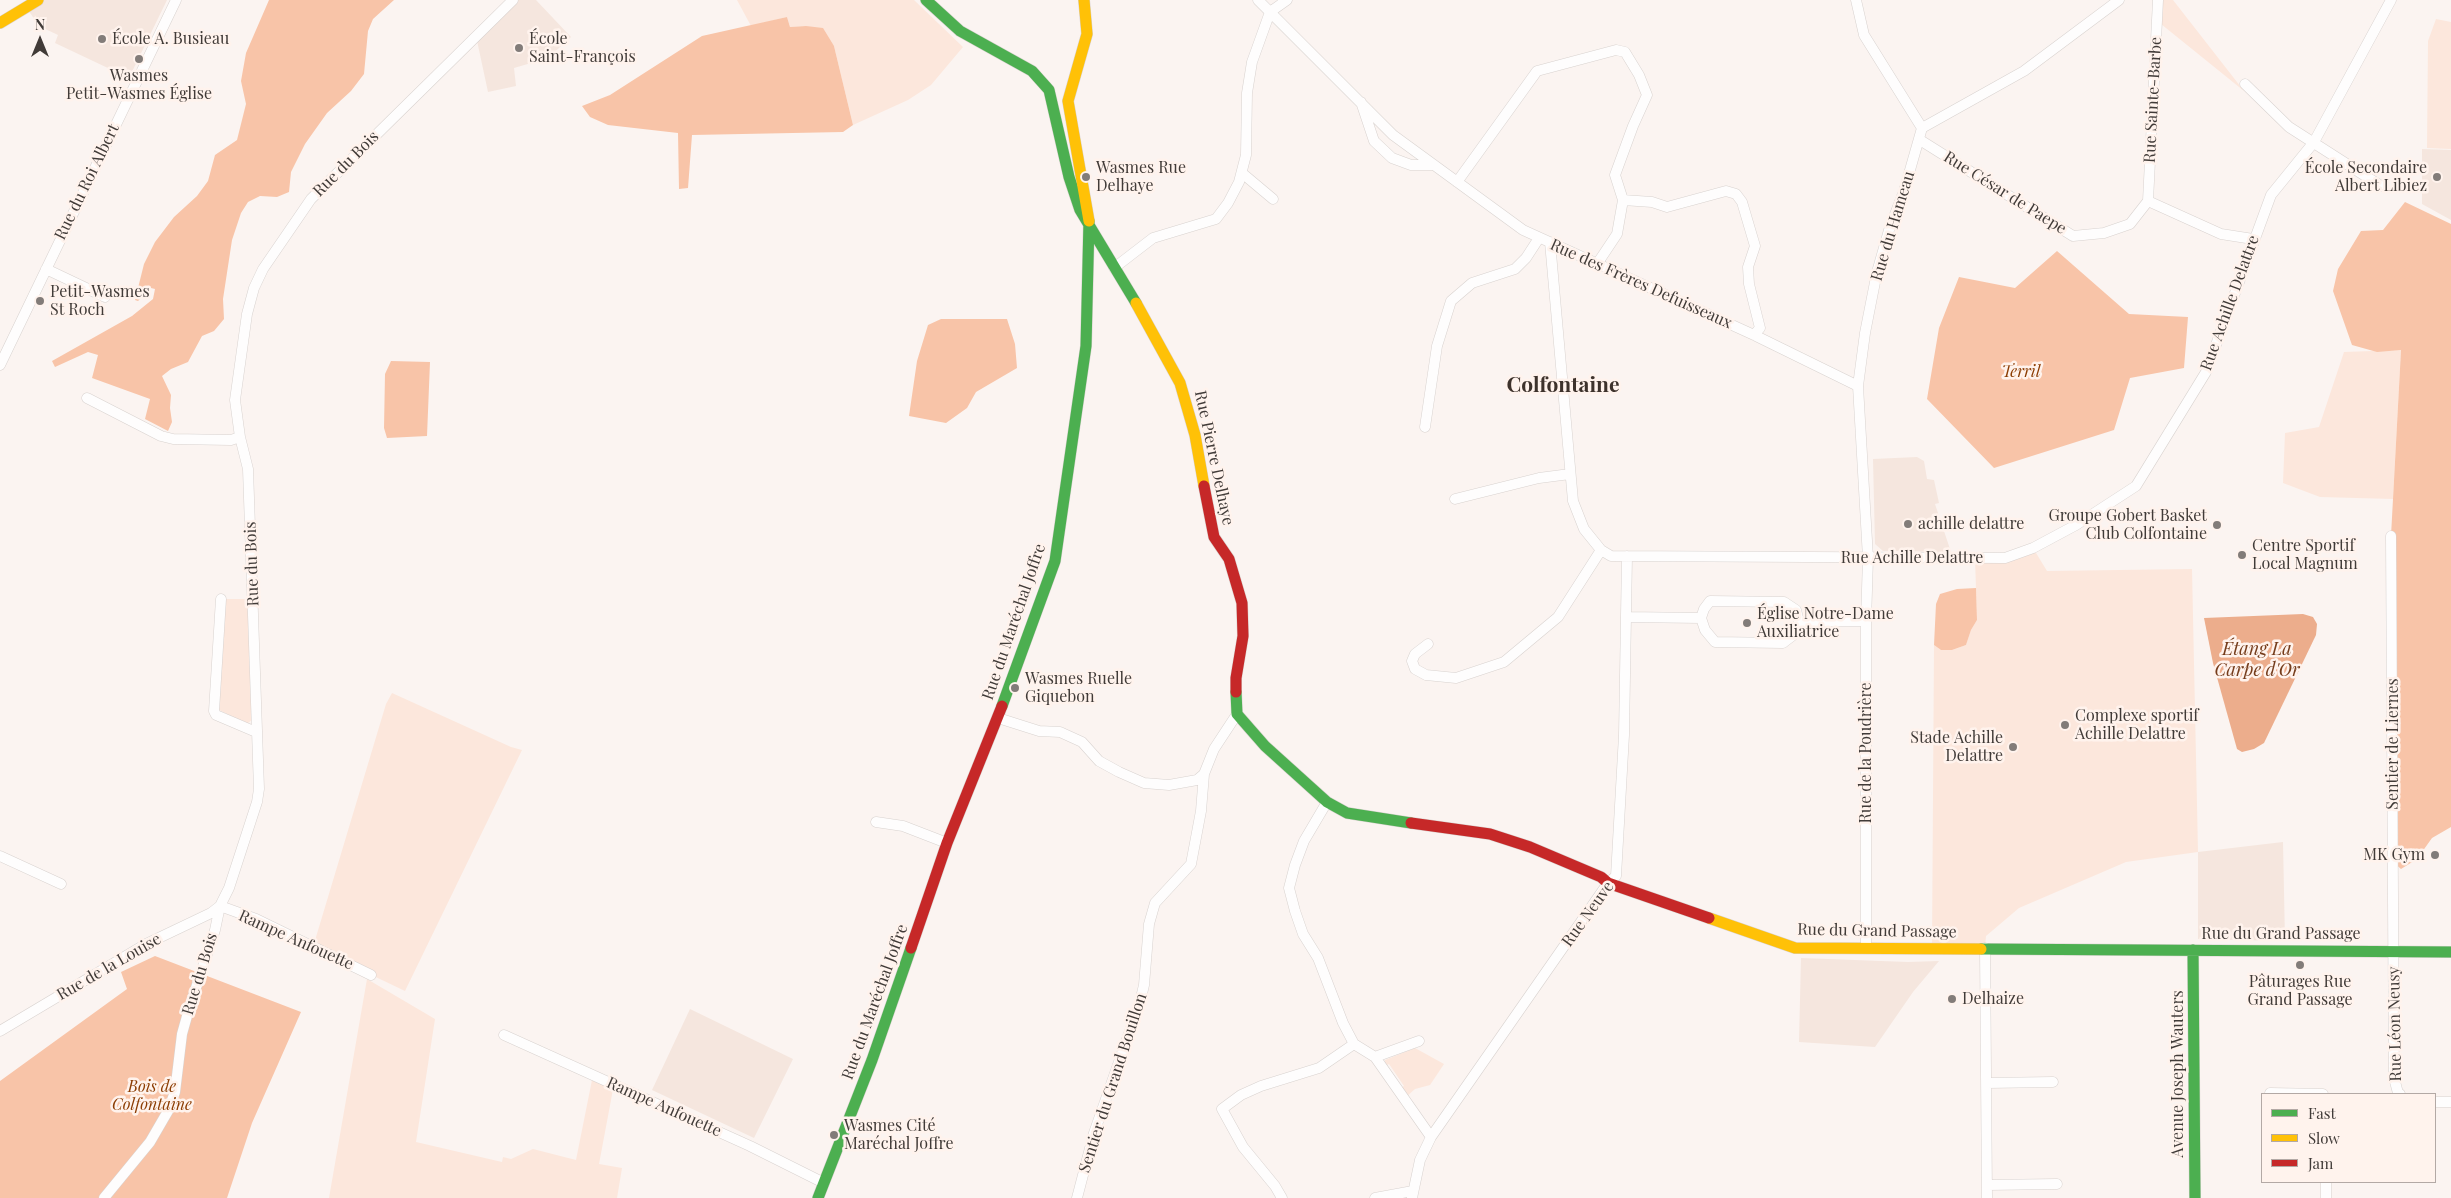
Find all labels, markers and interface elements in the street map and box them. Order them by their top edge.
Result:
north arrow [15,15,65,65]
text: N [35,15,45,34]
place label: École A. Busieau [112,29,229,49]
place label: École Saint-François [529,29,636,67]
marker: École A. Busieau [96,33,108,45]
street label: Rue Sainte-Barbe [2140,36,2166,164]
marker: École Saint-François [513,42,525,54]
marker: Wasmes Petit-Wasmes Église [133,53,145,65]
place label: Wasmes Petit-Wasmes Église [66,66,212,104]
street label: Rue du Roi Albert [51,121,123,243]
street label: Rue du Bois [309,127,383,201]
street label: Rue César de Paepe [1940,147,2070,239]
place label: Wasmes Rue Delhaye [1096,158,1186,196]
place label: École Secondaire Albert Libiez [2305,158,2427,196]
street label: Rue du Hameau [1867,169,1919,283]
marker: Wasmes Rue Delhaye [1080,171,1092,183]
marker: École Secondaire Albert Libiez [2431,171,2443,183]
street label: Rue Achille Delattre [2197,233,2263,373]
street label: Rue des Frères Defuisseaux [1547,235,1735,333]
place label: Petit-Wasmes St Roch [50,282,150,320]
marker: Petit-Wasmes St Roch [34,295,46,307]
park label: Terril [2002,362,2040,382]
district label: Colfontaine [1506,372,1620,398]
street label: Rue Pierre Delhaye [1190,389,1238,527]
place label: Groupe Gobert Basket Club Colfontaine [2048,506,2207,544]
place label: achille delattre [1918,514,2024,534]
marker: achille delattre [1902,518,1914,530]
marker: Groupe Gobert Basket Club Colfontaine [2211,519,2223,531]
street label: Rue du Bois [241,521,263,607]
place label: Centre Sportif Local Magnum [2252,536,2358,574]
street label: Rue du Maréchal Joffre [978,541,1050,703]
street label: Rue Achille Delattre [1841,548,1983,568]
marker: Centre Sportif Local Magnum [2236,549,2248,561]
place label: Église Notre-Dame Auxiliatrice [1757,604,1894,642]
marker: Église Notre-Dame Auxiliatrice [1741,617,1753,629]
water label: Étang La Carpe d'Or [2214,638,2300,681]
place label: Wasmes Ruelle Giquebon [1025,669,1132,707]
street label: Sentier de Liernes [2383,678,2403,810]
marker: Wasmes Ruelle Giquebon [1009,682,1021,694]
street label: Rue de la Poudrière [1856,683,1876,823]
place label: Complexe sportif Achille Delattre [2075,706,2199,744]
marker: Complexe sportif Achille Delattre [2059,719,2071,731]
place label: Stade Achille Delattre [1910,728,2003,766]
marker: Stade Achille Delattre [2007,741,2019,753]
place label: MK Gym [2363,845,2425,865]
marker: MK Gym [2429,849,2441,861]
street label: Rue Neuve [1558,878,1618,950]
street label: Rampe Anfouette [236,906,356,974]
street label: Rue du Grand Passage [1797,920,1957,942]
street label: Rue du Maréchal Joffre [838,922,912,1082]
street label: Rue du Grand Passage [2201,924,2361,944]
street label: Rue de la Louise [54,929,164,1005]
street label: Rue du Bois [178,931,222,1017]
marker: Pâturages Rue Grand Passage [2294,959,2306,971]
street label: Rue Léon Neusy [2384,966,2406,1082]
place label: Pâturages Rue Grand Passage [2247,972,2353,1010]
place label: Delhaize [1962,989,2024,1009]
street label: Avenue Joseph Wauters [2168,990,2188,1158]
street label: Sentier du Grand Bouillon [1075,991,1151,1175]
marker: Delhaize [1946,993,1958,1005]
street label: Rampe Anfouette [604,1073,724,1141]
park label: Bois de Colfontaine [112,1077,192,1115]
legend [2261,1093,2436,1183]
text: Fast [2308,1103,2336,1123]
place label: Wasmes Cité Maréchal Joffre [844,1116,953,1154]
text: Slow [2308,1128,2340,1148]
marker: Wasmes Cité Maréchal Joffre [828,1129,840,1141]
text: Jam [2308,1153,2333,1173]

